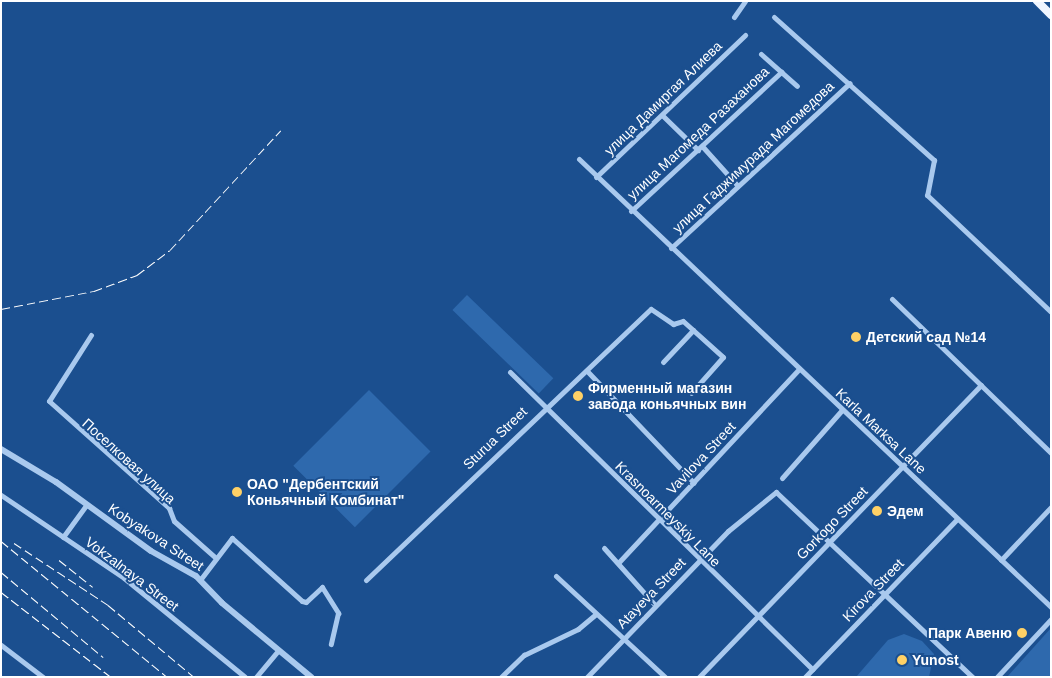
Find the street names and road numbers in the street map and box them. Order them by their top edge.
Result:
street label: улица Дамиргая Алиева [601,37,725,159]
street label: улица Магомеда Разаханова [624,63,772,203]
street label: улица Гаджимурада Магомедова [669,78,837,236]
street label: Karla Marksa Lane [832,385,930,477]
street label: Sturua Street [459,403,531,473]
street label: Поселковая улица [79,415,179,507]
street label: Vavilova Street [663,418,739,498]
street label: Krasnoarmeyskiy Lane [612,458,724,570]
street label: Gorkogo Street [793,483,871,563]
street label: Kobyakova Street [105,500,207,574]
street label: Vokzalnaya Street [82,533,182,615]
street label: Atayeva Street [613,554,689,632]
street label: Kirova Street [839,555,907,625]

